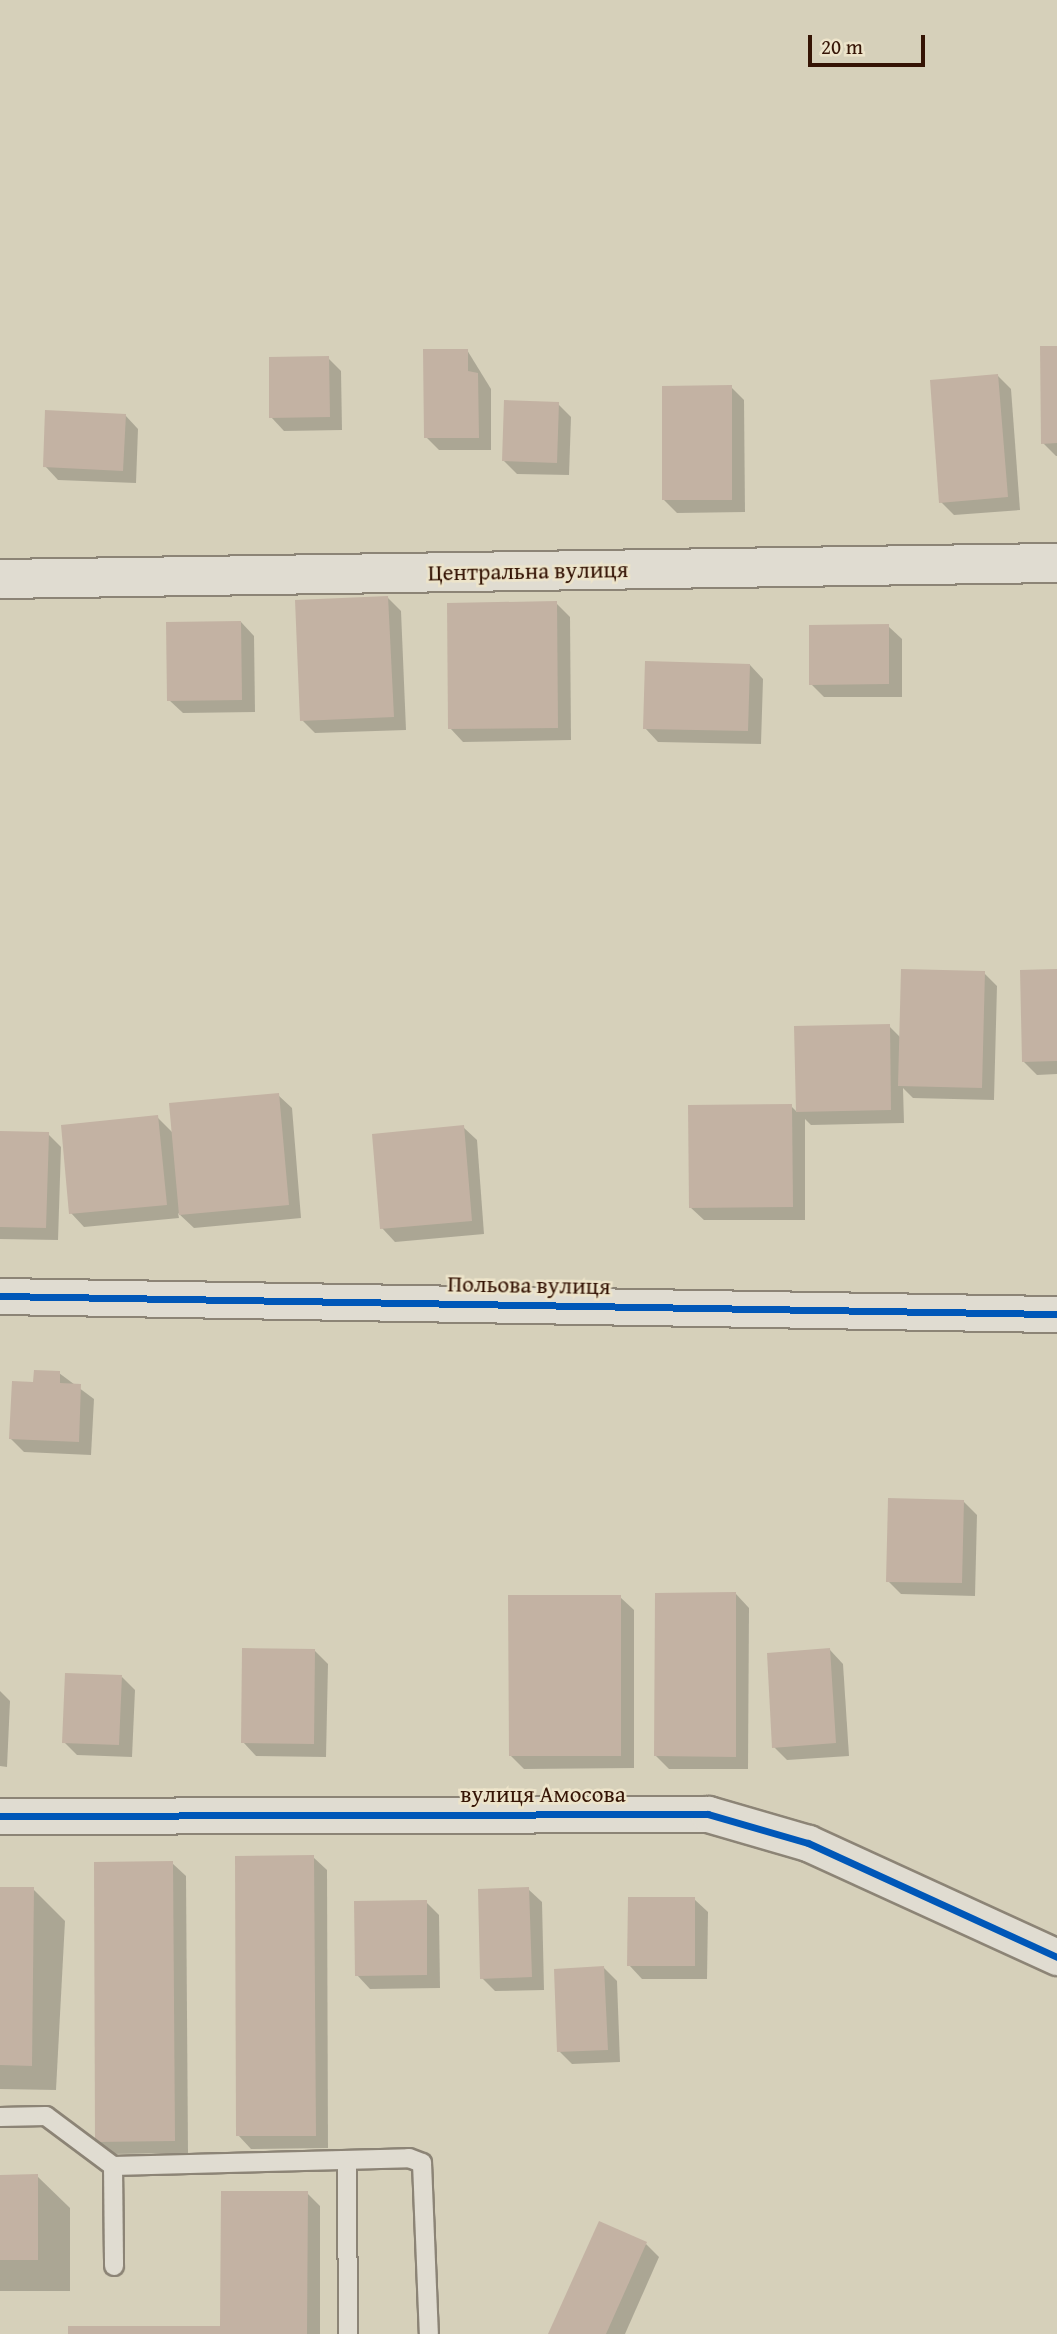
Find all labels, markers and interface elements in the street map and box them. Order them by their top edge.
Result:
scale bar [812,21,929,65]
text: 20 m [821,31,863,62]
street label: Центральна вулиця [428,555,628,587]
street label: Польова вулиця [447,1270,611,1300]
street label: вулиця Амосова [460,1780,626,1808]

